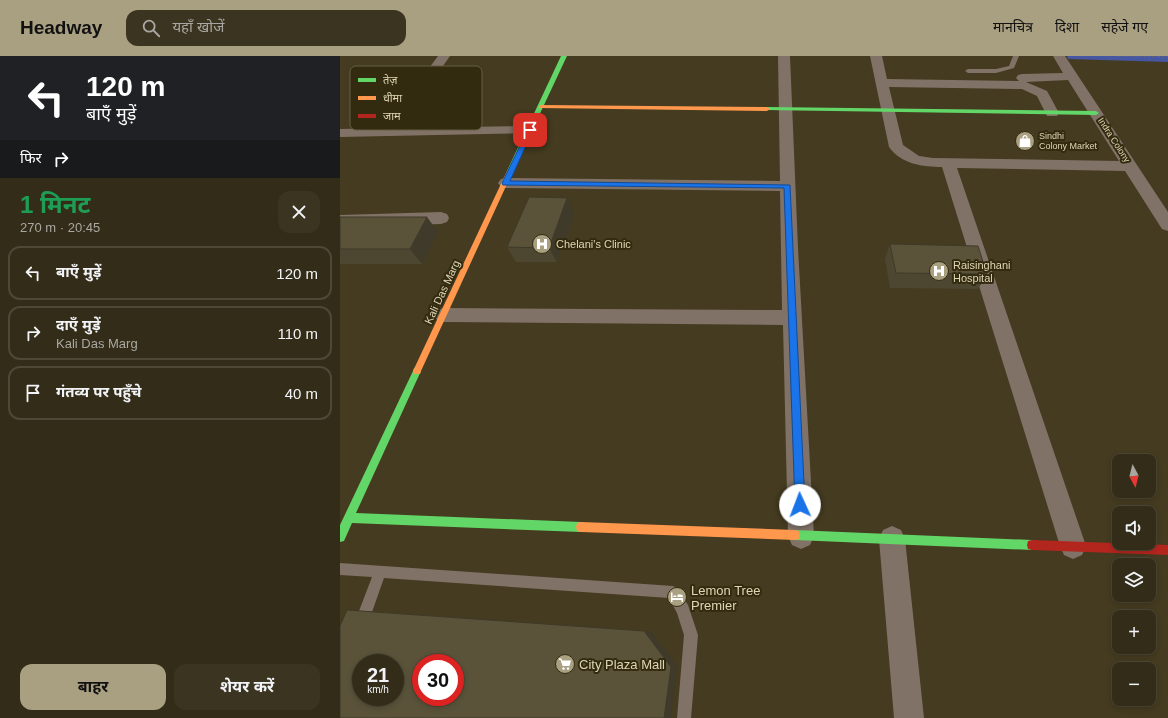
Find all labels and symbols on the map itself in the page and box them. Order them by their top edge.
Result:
legend [350,66,482,130]
text: तेज़ [383,74,398,86]
text: धीमा [383,92,402,104]
text: जाम [383,110,401,122]
pin [513,113,547,147]
street label: Indra Colony [1096,116,1132,165]
shop icon: Sindhi Colony Market [1014,130,1036,152]
place label: Sindhi Colony Market [1039,131,1098,151]
hospital icon: Chelani's Clinic [531,233,553,255]
place label: Chelani's Clinic [556,238,631,250]
street label: Kali Das Marg [422,258,462,326]
place label: Raisinghani Hospital [953,259,1010,284]
hospital icon: Raisinghani Hospital [928,260,950,282]
north arrow [1112,454,1156,498]
position arrow [779,484,821,526]
place label: Lemon Tree Premier [691,583,760,613]
hotel icon: Lemon Tree Premier [666,586,688,608]
supermarket icon: City Plaza Mall [554,653,576,675]
speed limit sign: 30 [412,654,464,706]
place label: City Plaza Mall [579,657,665,672]

